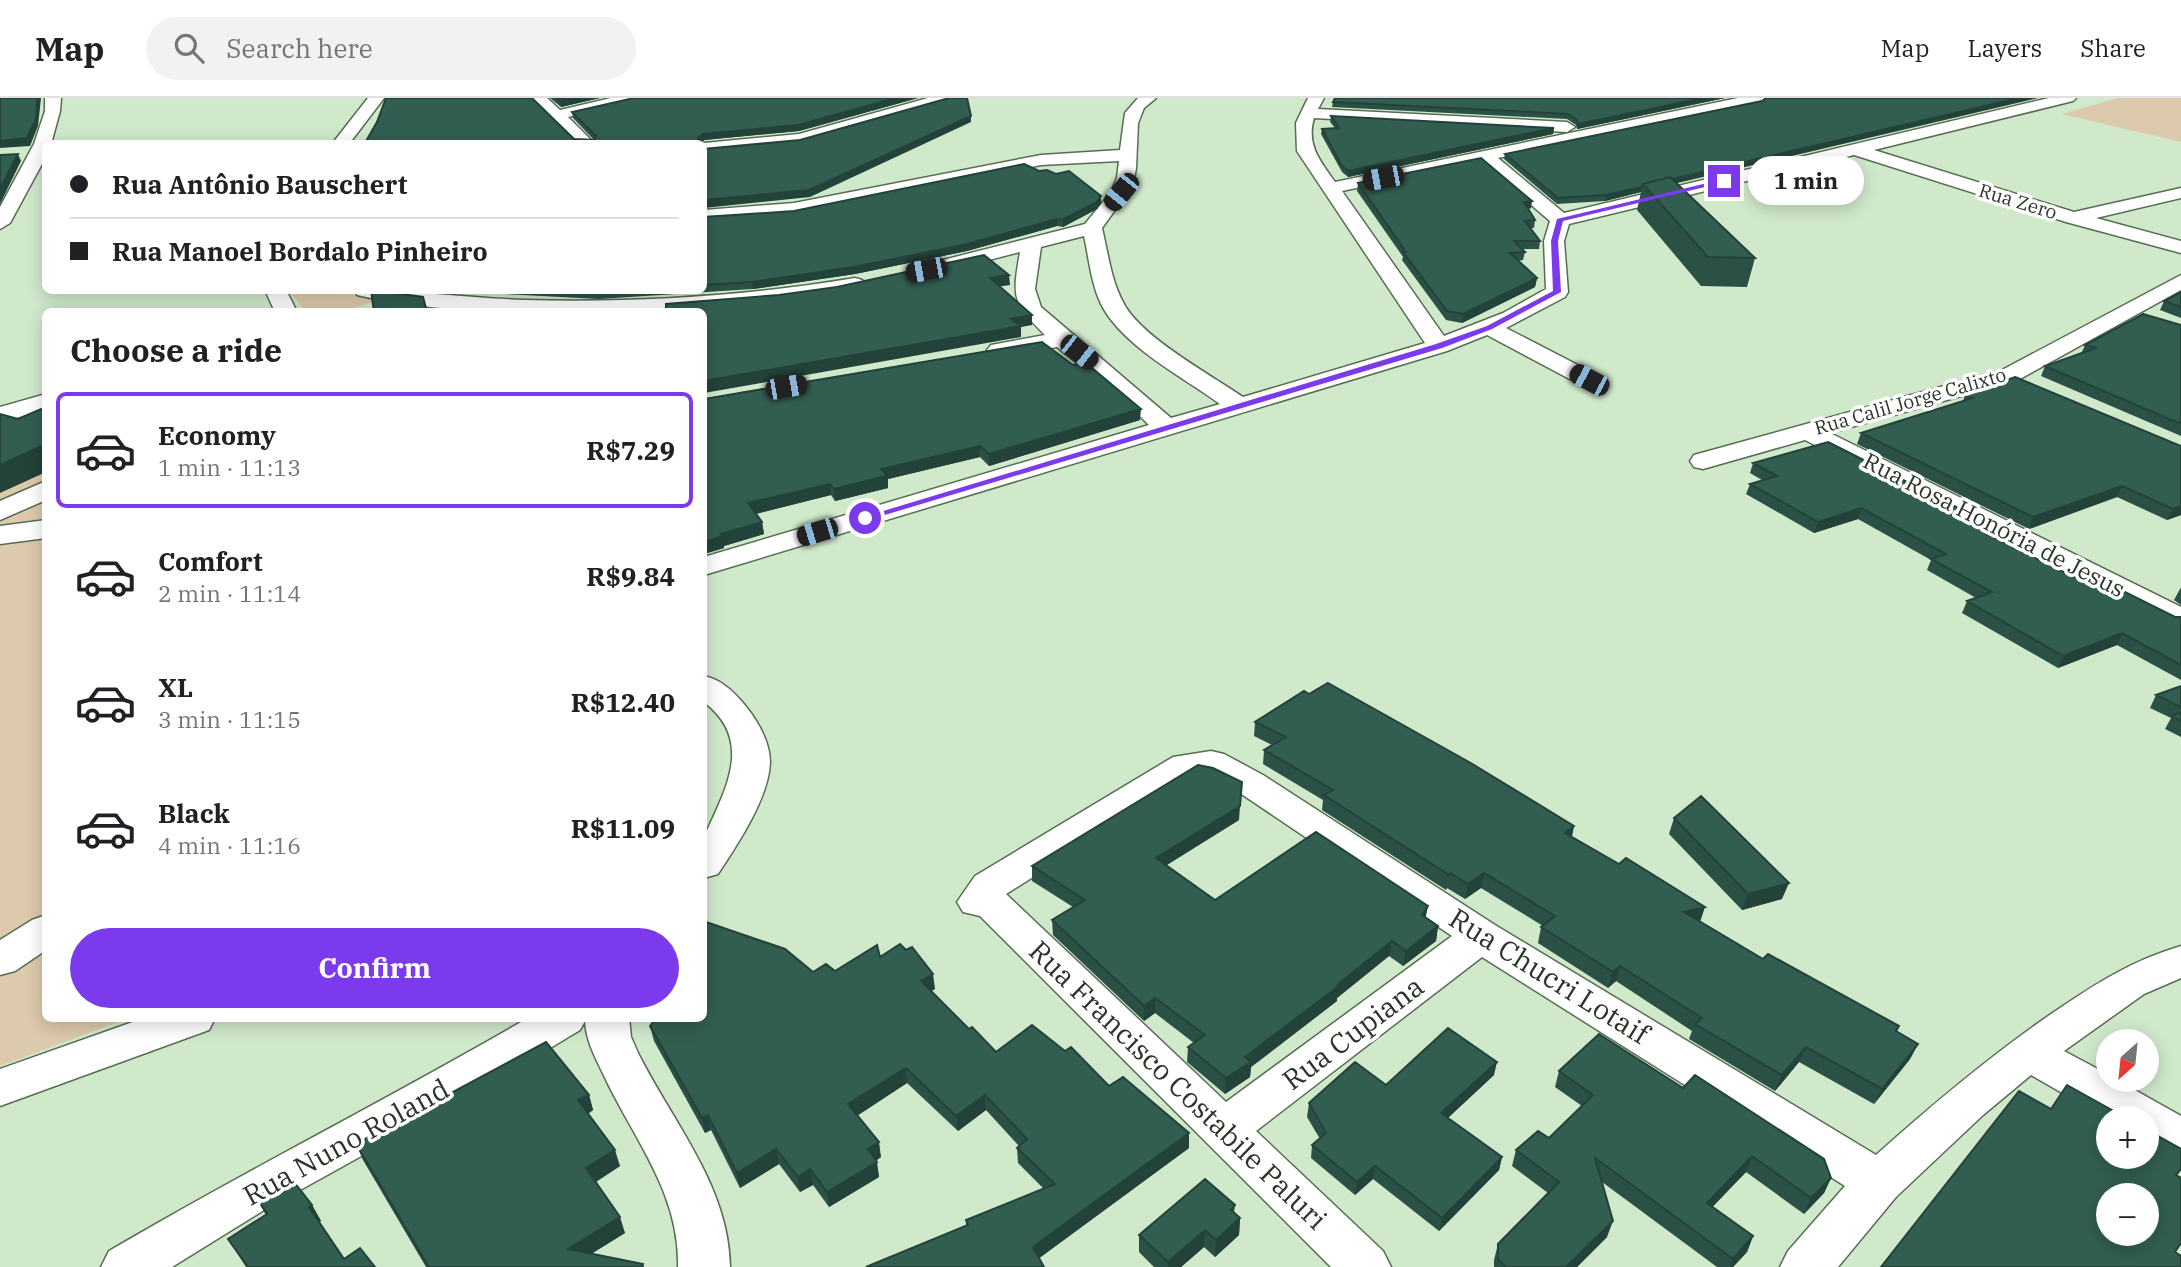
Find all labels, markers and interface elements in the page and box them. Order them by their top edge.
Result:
search box [146,17,636,80]
text: Map [35,27,104,70]
icon: search [170,29,208,67]
text: Search here [226,31,373,65]
text: Map [1881,32,1929,64]
text: Layers [1967,32,2042,64]
text: Share [2080,32,2146,64]
callout: 1 min [1748,156,1864,206]
car [1361,164,1406,192]
route end [1708,165,1740,197]
text: 1 min [1774,165,1838,195]
text: Rua Antônio Bauschert [112,167,408,201]
car [1100,169,1143,215]
street label: Rua Zero [1976,178,2060,224]
text: Rua Manoel Bordalo Pinheiro [112,234,488,268]
car [904,256,949,284]
text: Choose a ride [70,329,282,371]
car [1056,331,1103,373]
car [1566,361,1613,399]
street label: Rua Calil Jorge Calixto [1811,362,2009,440]
car [764,373,809,401]
text: Economy [158,418,276,452]
icon: car [74,419,137,482]
text: R$7.29 [586,433,675,467]
street label: Rua Rosa Honória de Jesus [1859,445,2130,603]
text: 1 min · 11:13 [158,452,301,482]
route start [849,502,881,534]
car [794,516,841,548]
text: Comfort [158,544,263,578]
icon: car [74,545,137,608]
text: R$9.84 [586,559,675,593]
text: 2 min · 11:14 [158,578,301,608]
text: XL [158,670,193,704]
icon: car [74,671,137,734]
text: R$12.40 [571,685,675,719]
text: 3 min · 11:15 [158,704,301,734]
text: Black [158,796,230,830]
icon: car [74,797,137,860]
text: R$11.09 [571,811,675,845]
text: 4 min · 11:16 [158,830,301,860]
street label: Rua Chucri Lotaif [1442,899,1658,1053]
button: Confirm [70,928,679,1008]
street label: Rua Francisco Costabile Paluri [1021,932,1335,1237]
street label: Rua Cupiana [1275,967,1431,1098]
north arrow [2096,1029,2160,1092]
map controls [2096,1029,2159,1246]
street label: Rua Nuno Roland [236,1070,455,1213]
button: + [2096,1106,2159,1169]
button: − [2096,1183,2159,1246]

